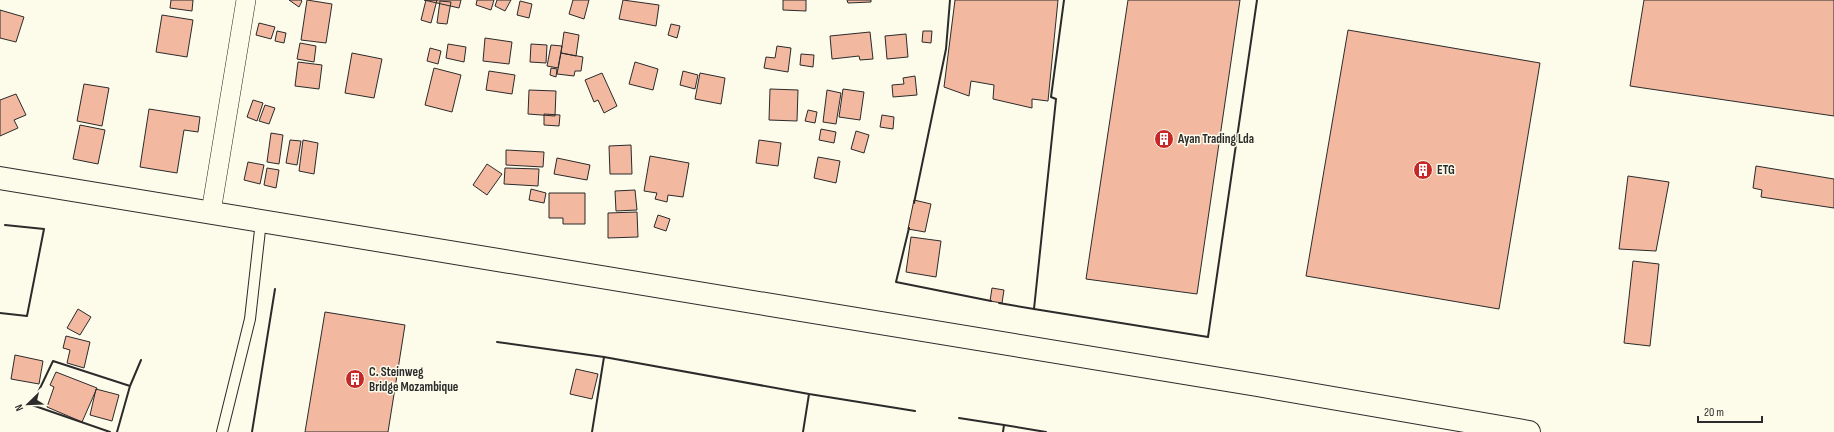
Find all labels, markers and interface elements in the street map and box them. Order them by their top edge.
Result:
building icon: Ayan Trading Lda [1153,128,1175,150]
place label: Ayan Trading Lda [1177,131,1254,147]
building icon: ETG [1412,159,1434,181]
place label: ETG [1437,162,1455,178]
place label: C. Steinweg Bridge Mozambique [369,364,459,395]
building icon: C. Steinweg Bridge Mozambique [344,368,366,390]
north arrow [8,384,48,424]
scale bar [1698,398,1762,424]
text: N [12,402,26,413]
text: 20 m [1704,405,1724,420]

